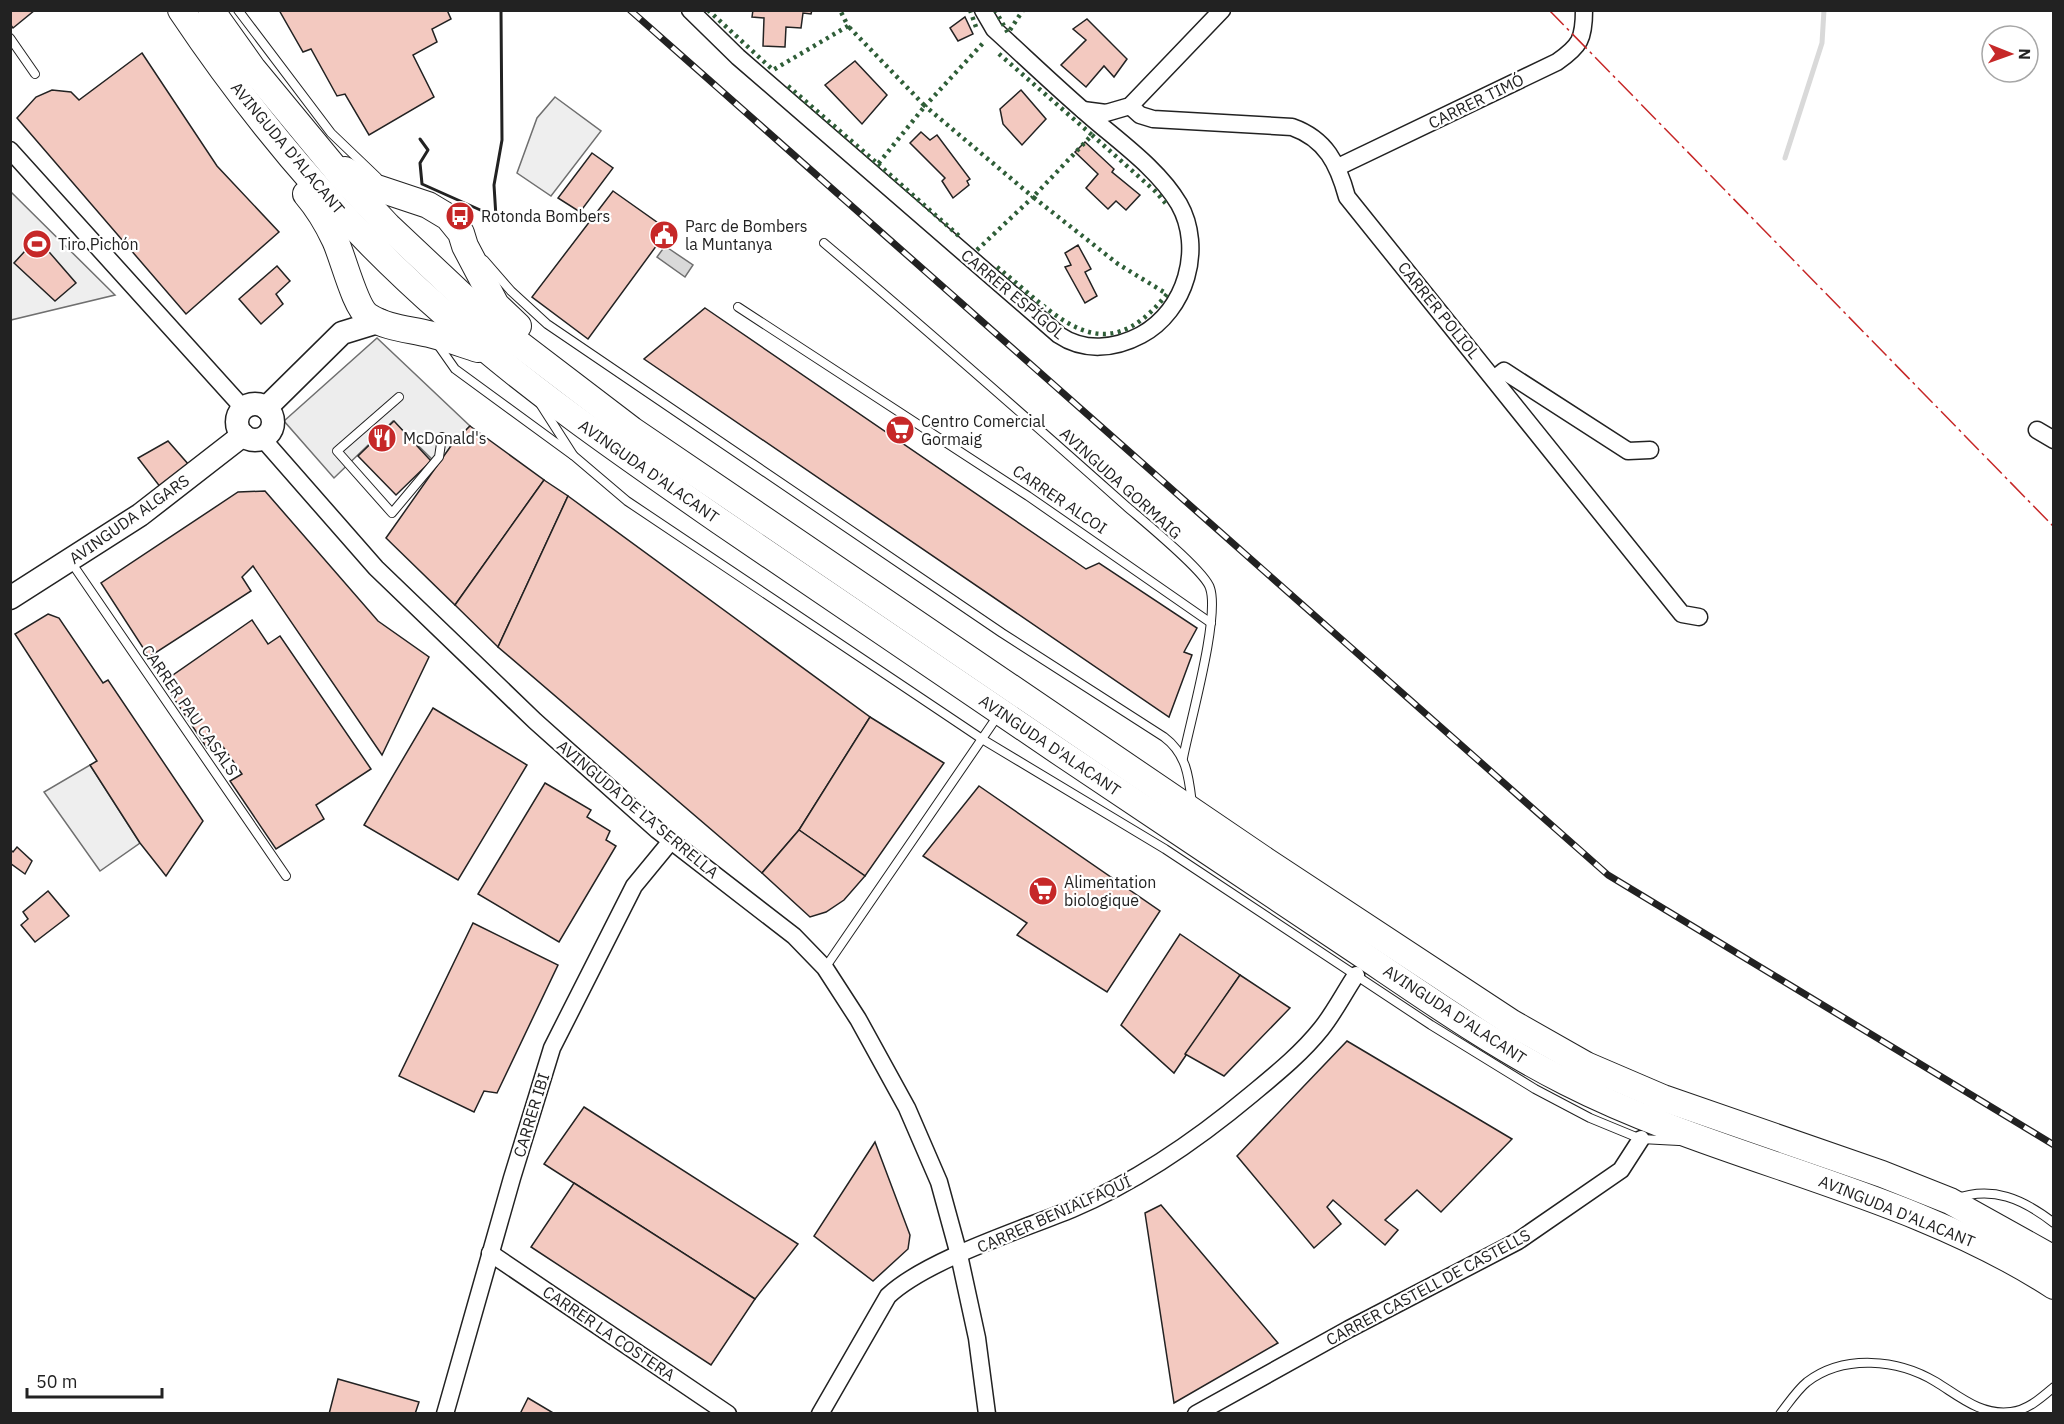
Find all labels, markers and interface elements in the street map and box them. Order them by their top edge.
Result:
north arrow [1980,24,2040,84]
text: N [2015,48,2035,60]
street label: CARRER TIMÓ [1425,68,1527,133]
street label: AVINGUDA D'ALACANT [227,78,349,218]
bus stop icon: Rotonda Bombers [444,200,476,232]
place label: Rotonda Bombers [481,206,610,226]
place label: Parc de Bombers la Muntanya [685,216,808,254]
public building icon: Parc de Bombers la Muntanya [648,219,680,251]
sports icon: Tiro Pichón [21,228,53,260]
place label: Tiro Pichón [58,234,139,254]
street label: CARRER ESPÍGOL [957,244,1070,343]
street label: CARRER POLIOL [1394,258,1484,362]
place label: Centro Comercial Gormaig [921,411,1045,449]
supermarket icon: Centro Comercial Gormaig [884,414,916,446]
street label: AVINGUDA D'ALACANT [575,415,723,527]
restaurant icon: McDonald's [366,422,398,454]
street label: AVINGUDA GORMAIG [1056,423,1186,543]
place label: McDonald's [403,428,487,448]
street label: CARRER ALCOI [1009,460,1111,538]
street label: AVINGUDA ALGARS [65,470,193,568]
street label: CARRER PAU CASALS [137,641,243,779]
street label: AVINGUDA D'ALACANT [975,690,1125,800]
street label: AVINGUDA DE LA SERRELLA [553,736,723,882]
place label: Alimentation biologique [1064,872,1156,910]
supermarket icon: Alimentation biologique [1027,875,1059,907]
street label: AVINGUDA D'ALACANT [1380,960,1530,1068]
street label: CARRER IBI [509,1070,553,1160]
street label: CARRER BENIALFAQUÍ [973,1170,1134,1257]
street label: AVINGUDA D'ALACANT [1816,1171,1978,1251]
street label: CARRER CASTELL DE CASTELLS [1322,1225,1534,1349]
street label: CARRER LA COSTERA [539,1281,679,1385]
scale bar [27,1361,162,1399]
text: 50 m [36,1370,78,1393]

